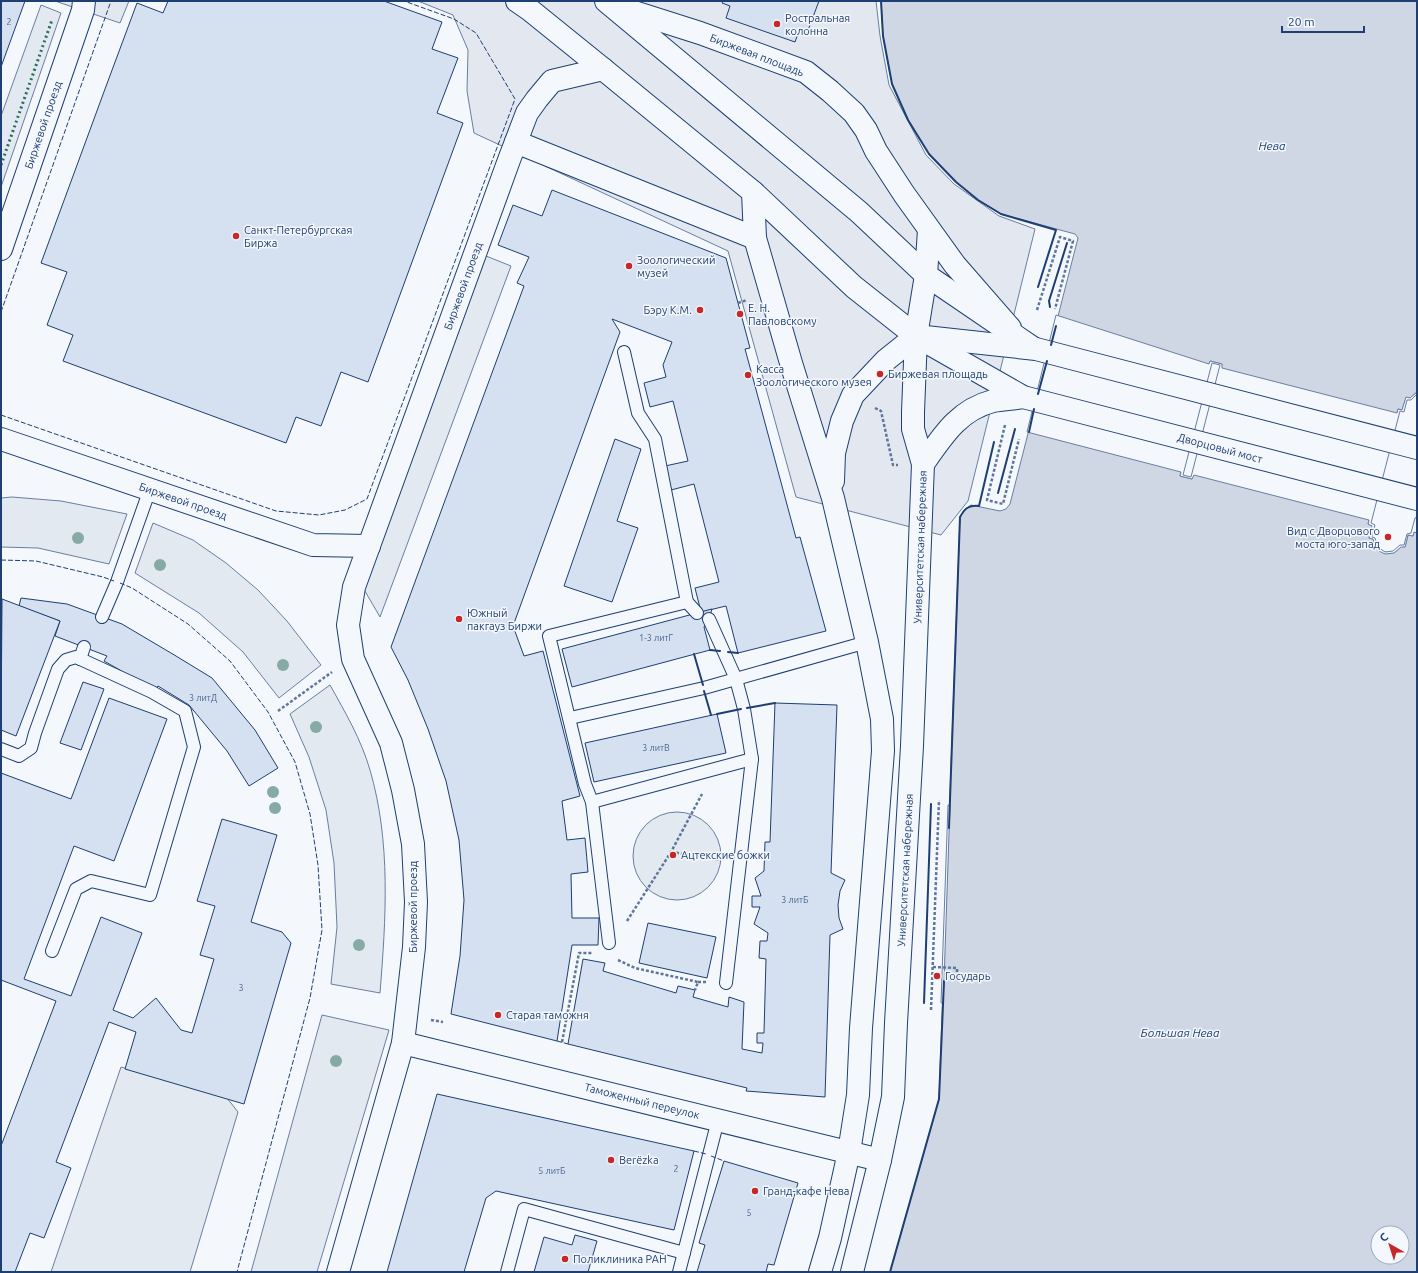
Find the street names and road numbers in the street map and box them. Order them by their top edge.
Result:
street label: Биржевая площадь [708,32,806,79]
street label: Биржевой проезд [22,79,64,171]
street label: Биржевой проезд [442,240,485,331]
street label: Дворцовый мост [1176,431,1264,465]
street label: Университетская набережная [911,470,929,624]
street label: Биржевой проезд [137,480,229,522]
street label: Университетская набережная [895,793,915,947]
street label: Биржевой проезд [407,860,419,953]
street label: Таможенный переулок [583,1081,701,1121]

